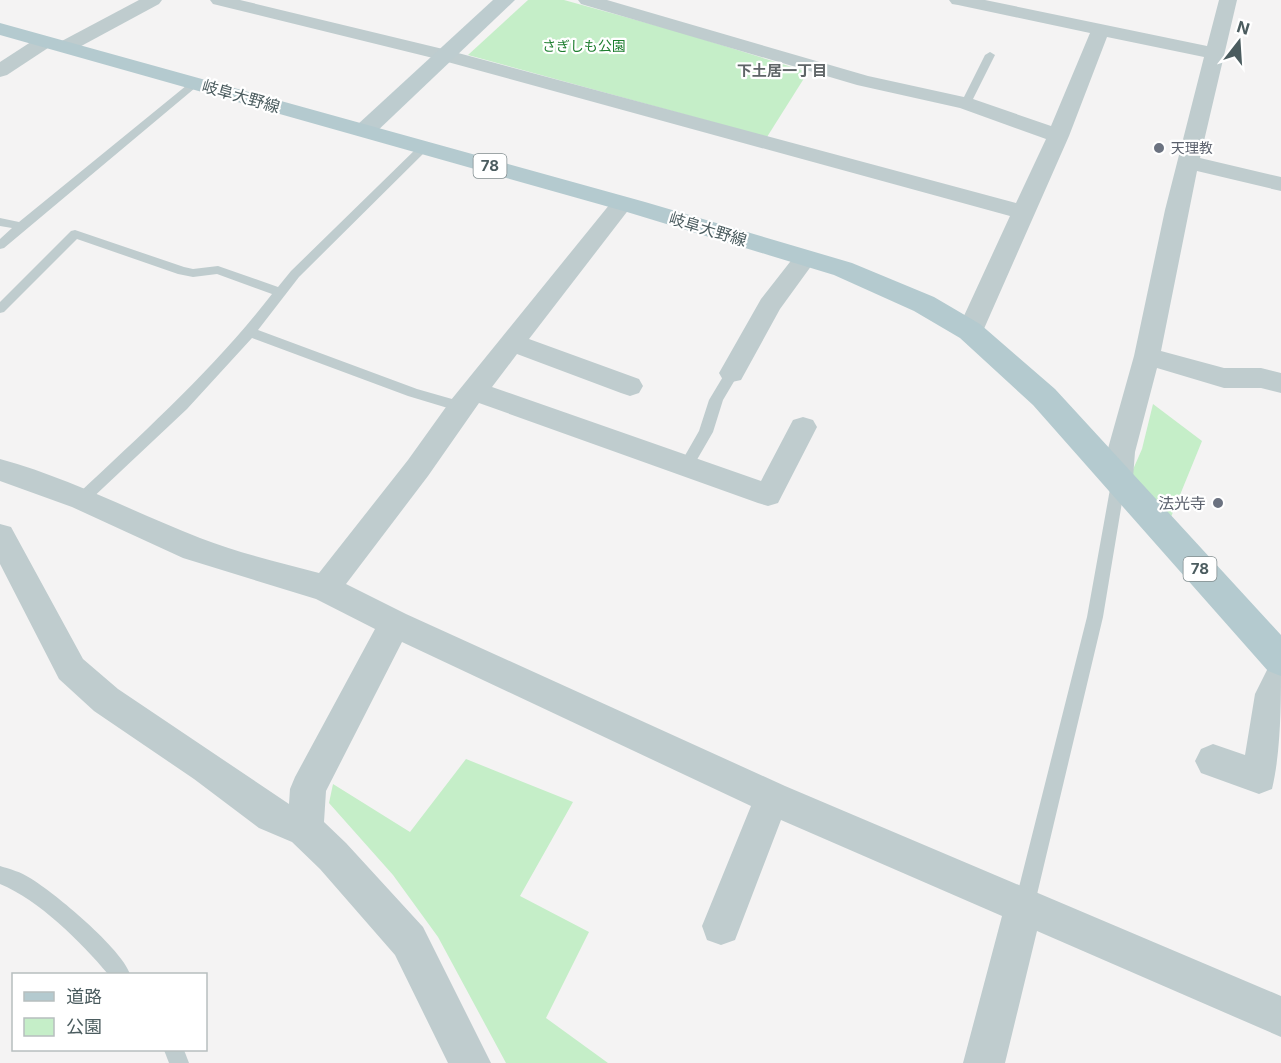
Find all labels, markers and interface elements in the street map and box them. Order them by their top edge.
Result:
north arrow [1209,12,1269,72]
text: N [1235,16,1252,39]
park label: さぎしも公園 [542,37,626,54]
district label: 下土居一丁目 [737,61,827,80]
street label: 岐阜大野線 [200,75,282,117]
place label: 天理教 [1171,139,1213,156]
marker: 天理教 [1152,141,1166,155]
road number: 78 [474,154,506,178]
street label: 岐阜大野線 [667,208,749,250]
place label: 法光寺 [1158,493,1206,513]
marker: 法光寺 [1211,496,1225,510]
road number: 78 [1184,557,1216,581]
legend [12,973,207,1051]
text: 道路 [66,986,102,1007]
text: 公園 [66,1016,102,1037]

